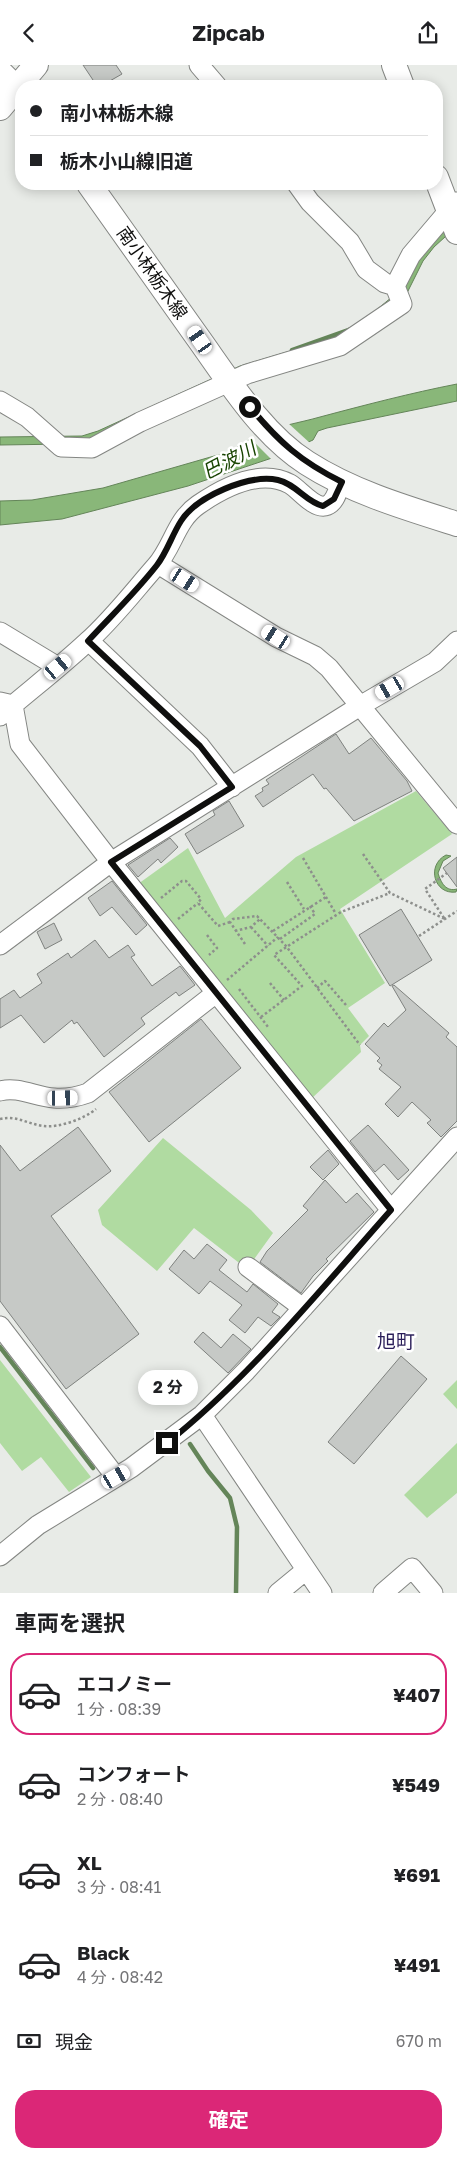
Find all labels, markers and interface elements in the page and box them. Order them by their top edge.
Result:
icon: back [15,19,43,47]
text: Zipcab [192,19,265,46]
icon: share [414,19,442,47]
text: 南小林栃木線 [60,101,174,124]
text: 栃木小山線旧道 [60,149,193,172]
street label: 南小林栃木線 [113,222,193,323]
car [185,323,214,357]
route start [239,396,261,418]
water label: 巴波川 [198,435,261,483]
car [168,566,201,594]
car [259,623,292,651]
car [41,652,74,682]
car [373,674,406,702]
car [47,1090,78,1106]
district label: 旭町 [377,1329,415,1352]
callout: 2 分 [137,1371,197,1405]
text: 2 分 [153,1377,183,1397]
route end [156,1432,178,1454]
car [99,1463,132,1491]
text: 車両を選択 [15,1609,125,1636]
icon: car [17,1672,62,1717]
text: エコノミー [77,1672,172,1695]
text: ¥407 [393,1683,440,1706]
text: 1 分 · 08:39 [77,1699,161,1719]
icon: car [17,1762,62,1807]
text: コンフォート [77,1762,190,1785]
text: ¥549 [392,1773,440,1796]
text: 2 分 · 08:40 [77,1789,163,1809]
text: XL [77,1851,102,1874]
icon: car [17,1852,62,1897]
text: ¥691 [394,1863,440,1886]
text: 3 分 · 08:41 [77,1877,161,1897]
text: Black [77,1941,130,1964]
icon: car [17,1942,62,1987]
text: ¥491 [394,1953,440,1976]
text: 4 分 · 08:42 [77,1967,163,1987]
icon: cash [15,2027,43,2055]
text: 現金 [55,2030,93,2053]
text: 670 m [396,2031,442,2051]
button: 確定 [15,2090,442,2148]

